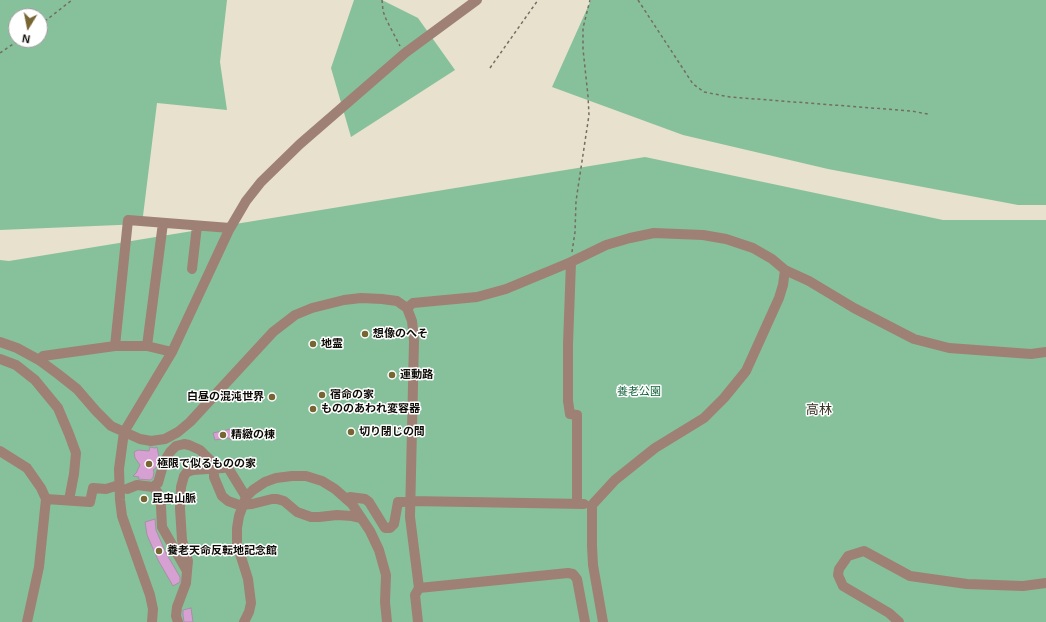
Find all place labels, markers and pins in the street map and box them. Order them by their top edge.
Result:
place label: 想像のへそ [373,327,428,341]
marker: 想像のへそ [360,329,370,339]
place label: 地霊 [321,337,343,351]
marker: 地霊 [308,339,318,349]
place label: 運動路 [400,368,433,382]
marker: 運動路 [387,370,397,380]
place label: 宿命の家 [330,388,374,402]
place label: 白昼の混沌世界 [187,390,264,404]
marker: 宿命の家 [317,390,327,400]
marker: 白昼の混沌世界 [267,392,277,402]
place label: もののあわれ変容器 [321,402,420,416]
marker: もののあわれ変容器 [308,404,318,414]
place label: 切り閉じの間 [359,425,425,439]
marker: 切り閉じの間 [346,427,356,437]
place label: 精緻の棟 [231,428,275,442]
marker: 精緻の棟 [218,430,228,440]
place label: 極限で似るものの家 [157,457,256,471]
marker: 極限で似るものの家 [144,459,154,469]
place label: 昆虫山脈 [152,492,196,506]
marker: 昆虫山脈 [139,494,149,504]
place label: 養老天命反転地記念館 [167,544,277,558]
marker: 養老天命反転地記念館 [154,546,164,556]

